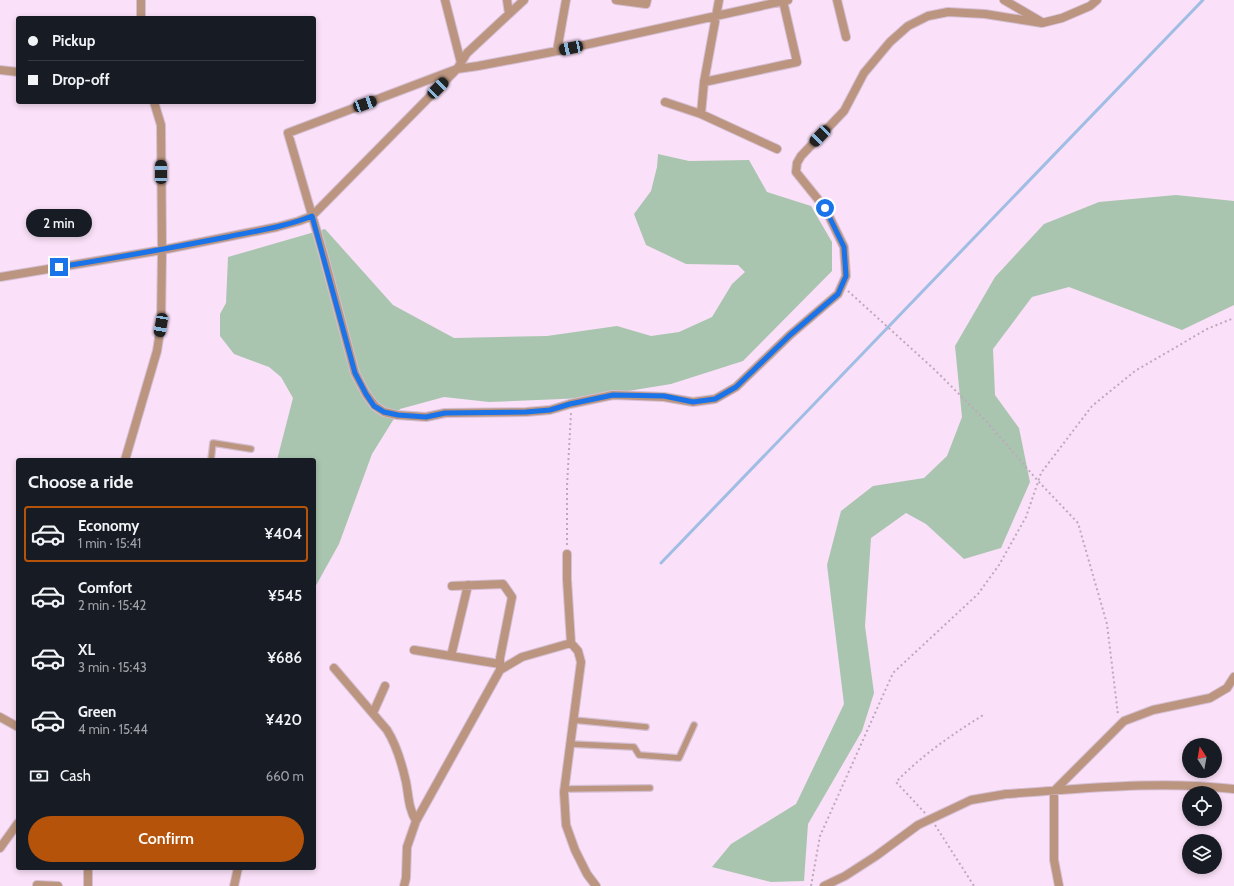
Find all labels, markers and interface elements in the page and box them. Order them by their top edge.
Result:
text: Pickup [52,32,95,50]
car [558,40,584,56]
text: Drop-off [52,71,110,89]
car [425,75,451,101]
car [352,94,378,114]
car [807,123,833,149]
car [155,160,167,184]
route start [816,199,834,217]
callout: 2 min [26,209,92,237]
text: 2 min [43,215,75,231]
route end [50,258,68,276]
car [153,312,169,338]
text: Choose a ride [28,471,133,493]
icon: car [30,516,66,552]
text: Economy [78,517,139,535]
text: ¥404 [264,525,302,543]
text: 1 min · 15:41 [78,535,141,551]
icon: car [30,578,66,614]
text: Comfort [78,579,132,597]
text: ¥545 [268,587,302,605]
text: 2 min · 15:42 [78,597,146,613]
icon: car [30,640,66,676]
text: XL [78,641,95,659]
text: ¥686 [267,649,302,667]
text: 3 min · 15:43 [78,659,147,675]
icon: car [30,702,66,738]
text: Green [78,703,116,721]
text: ¥420 [266,711,302,729]
text: 4 min · 15:44 [78,721,148,737]
north arrow [1182,738,1222,778]
map controls [1182,738,1222,874]
icon: cash [28,765,50,787]
text: Cash [60,767,91,785]
text: 660 m [266,768,304,784]
button: locate [1182,786,1222,826]
button: Confirm [28,816,304,862]
button: layers [1182,834,1222,874]

